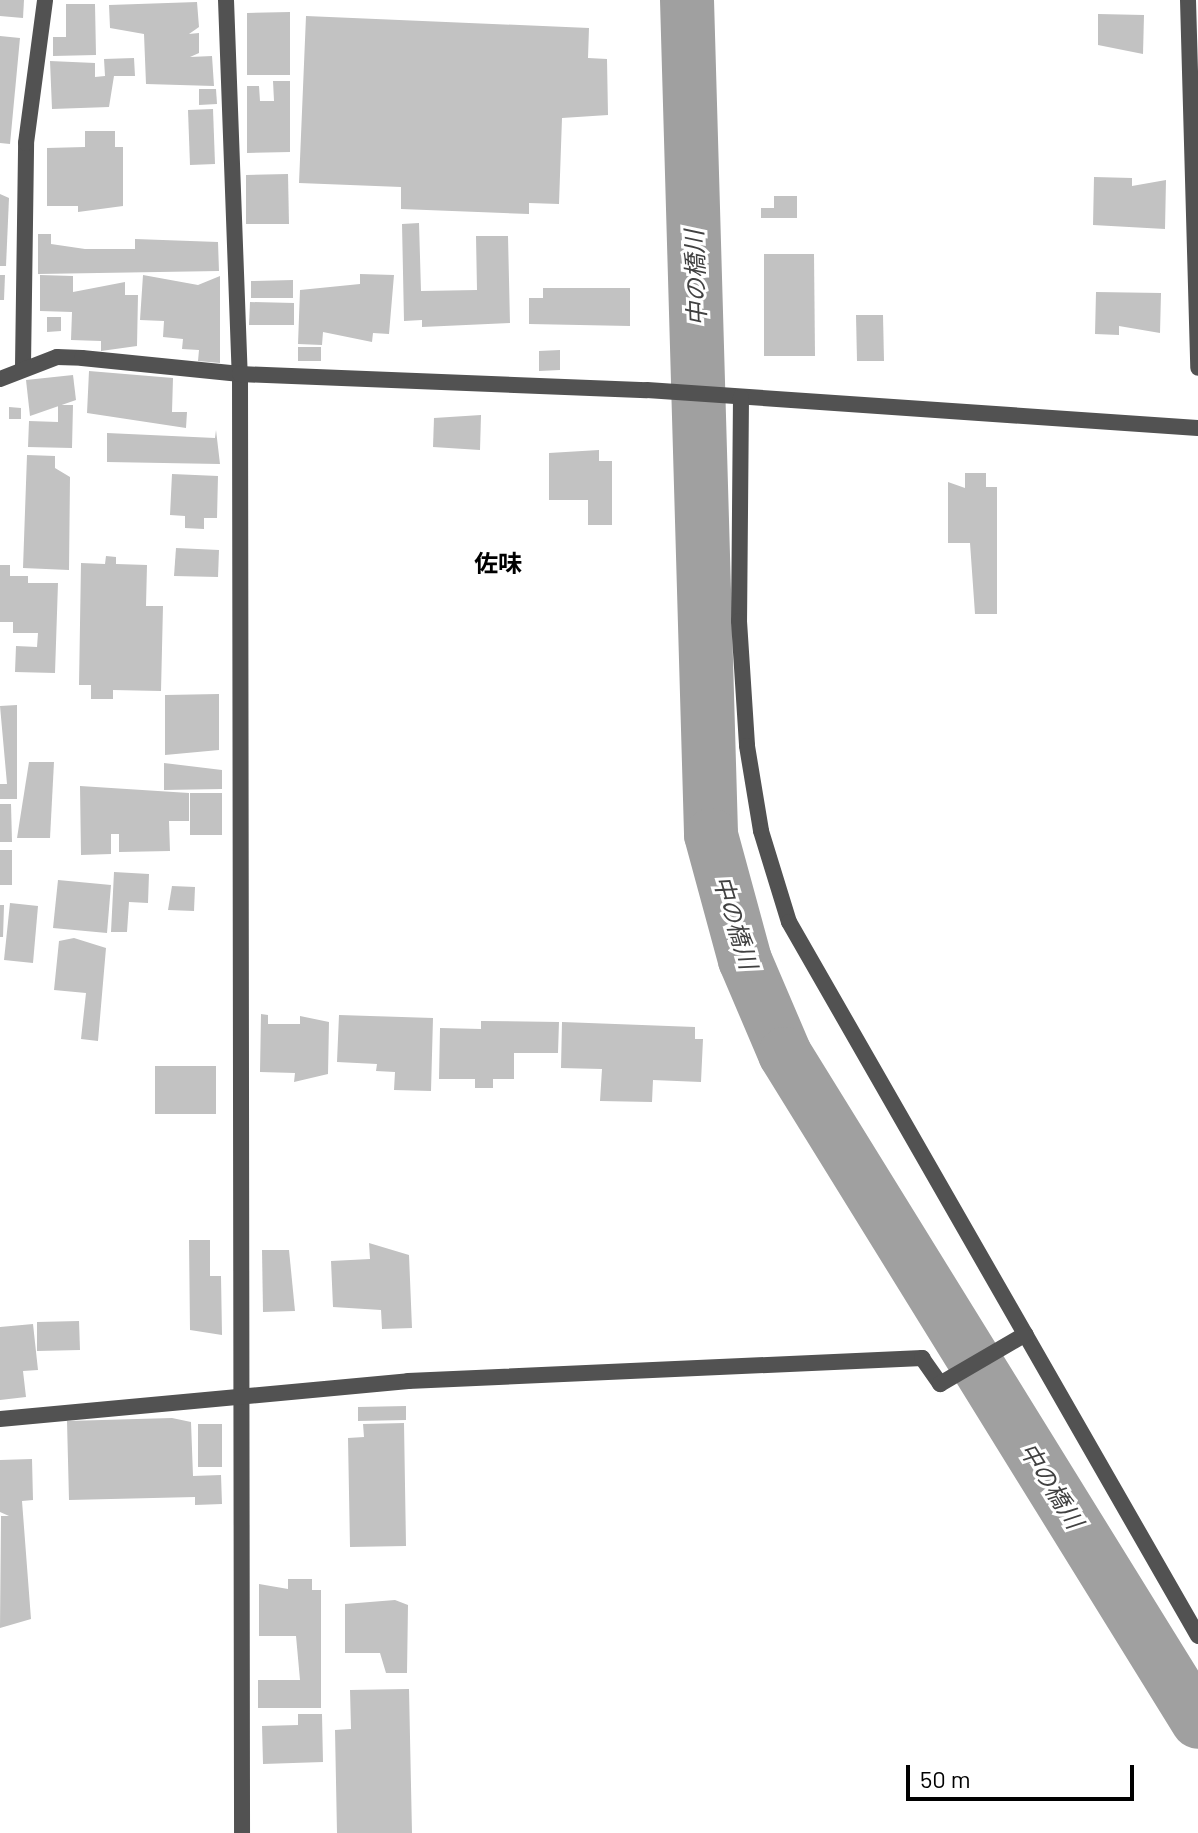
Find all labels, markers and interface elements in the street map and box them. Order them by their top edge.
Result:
water label: 中の橋川 [679,230,711,326]
district label: 佐味 [474,549,522,577]
water label: 中の橋川 [708,872,764,972]
water label: 中の橋川 [1014,1437,1090,1533]
scale bar [910,1749,1138,1799]
text: 50 m [920,1764,971,1793]

